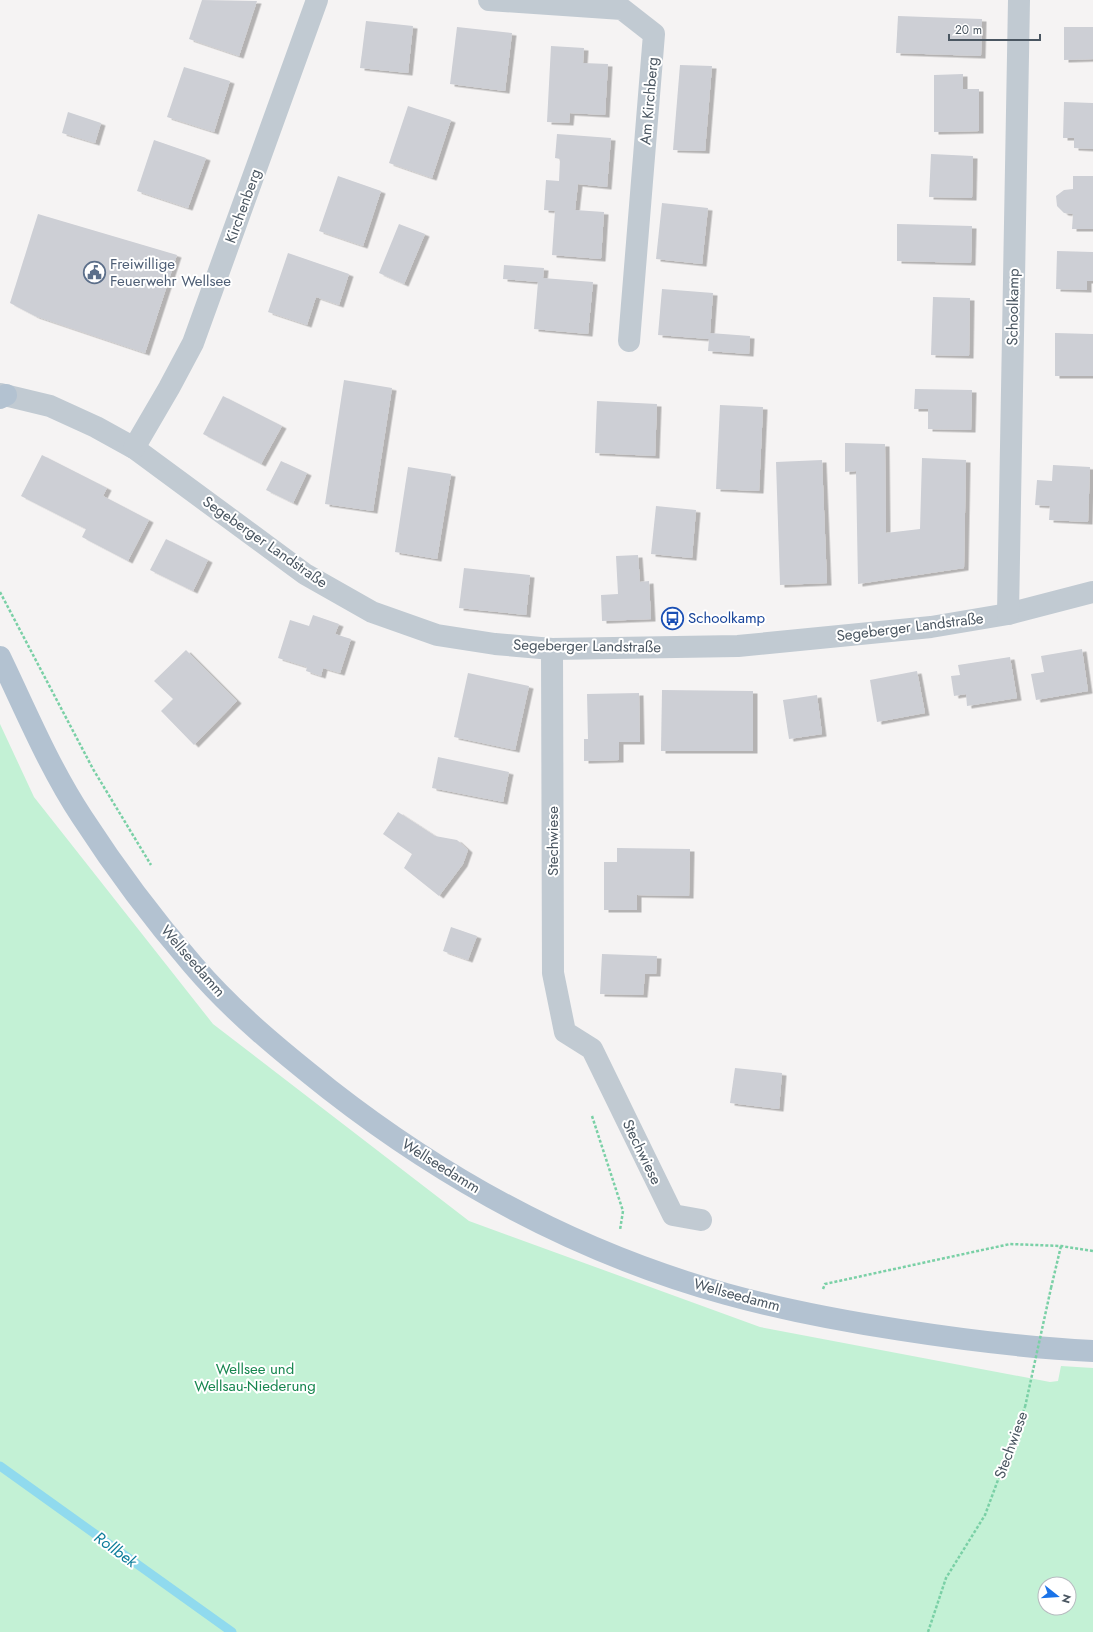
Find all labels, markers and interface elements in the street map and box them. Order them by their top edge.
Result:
scale bar [949,16,1040,42]
text: 20 m [955,21,982,39]
street label: Am Kirchberg [634,56,664,146]
street label: Kirchenberg [219,166,267,246]
place label: Freiwillige Feuerwehr Wellsee [110,253,231,292]
public building icon: Freiwillige Feuerwehr Wellsee [82,260,108,286]
street label: Schoolkamp [1001,268,1025,346]
street label: Segeberger Landstraße [198,491,332,594]
bus stop icon: Schoolkamp [659,605,685,631]
place label: Schoolkamp [688,607,766,629]
street label: Segeberger Landstraße [835,607,985,647]
street label: Segeberger Landstraße [513,634,661,658]
street label: Stechwiese [542,806,564,876]
street label: Wellseedamm [156,920,230,1002]
street label: Stechwiese [617,1116,667,1189]
street label: Wellseedamm [397,1133,485,1199]
street label: Wellseedamm [691,1273,783,1317]
park label: Wellsee und Wellsau-Niederung [194,1358,316,1397]
street label: Stechwiese [989,1408,1033,1482]
water label: Rollbek [90,1526,143,1573]
north arrow [1037,1576,1077,1616]
text: N [1058,1592,1075,1605]

